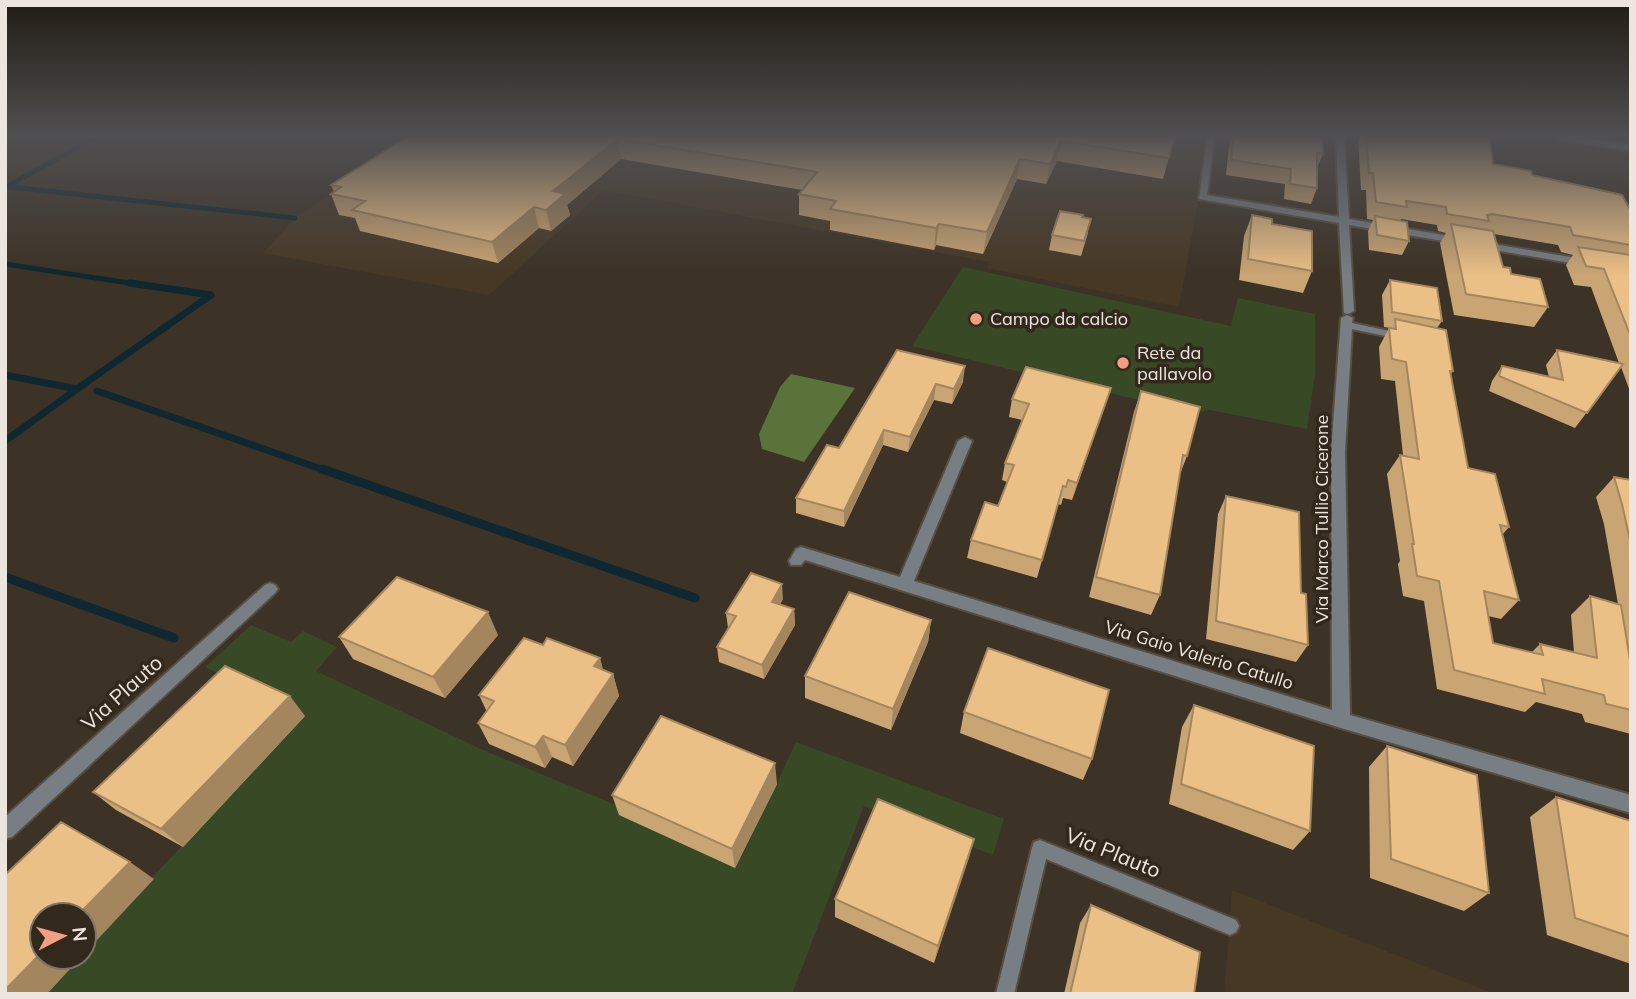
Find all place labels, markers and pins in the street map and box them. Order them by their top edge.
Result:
place label: Campo da calcio [990,307,1128,330]
marker: Campo da calcio [968,311,984,327]
place label: Rete da pallavolo [1137,341,1212,385]
marker: Rete da pallavolo [1115,355,1131,371]

